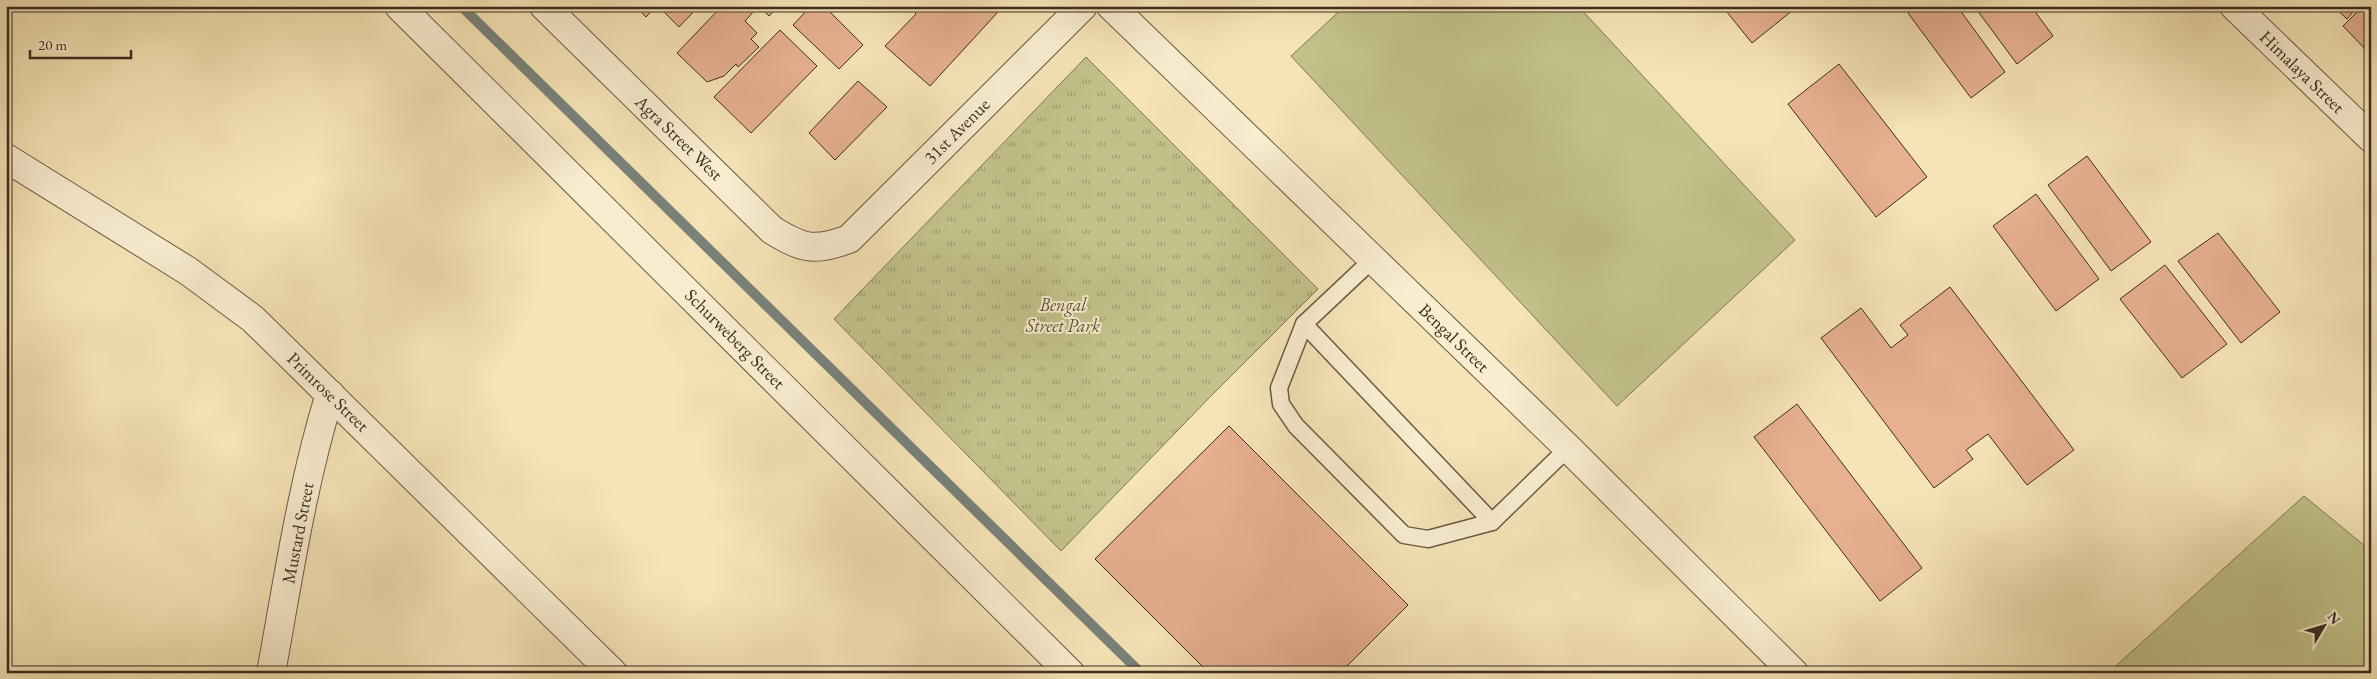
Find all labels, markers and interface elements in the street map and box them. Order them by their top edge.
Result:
street label: Himalaya Street [2255,25,2350,118]
scale bar [30,28,131,60]
text: 20 m [38,35,67,54]
street label: Agra Street West [630,89,728,186]
street label: 31st Avenue [919,93,994,168]
street label: Schurweberg Street [680,284,791,394]
park label: Bengal Street Park [1025,293,1100,337]
street label: Bengal Street [1414,298,1495,377]
street label: Primrose Street [282,347,374,437]
street label: Mustard Street [276,480,319,585]
north arrow [2300,602,2350,652]
text: N [2324,608,2345,629]

